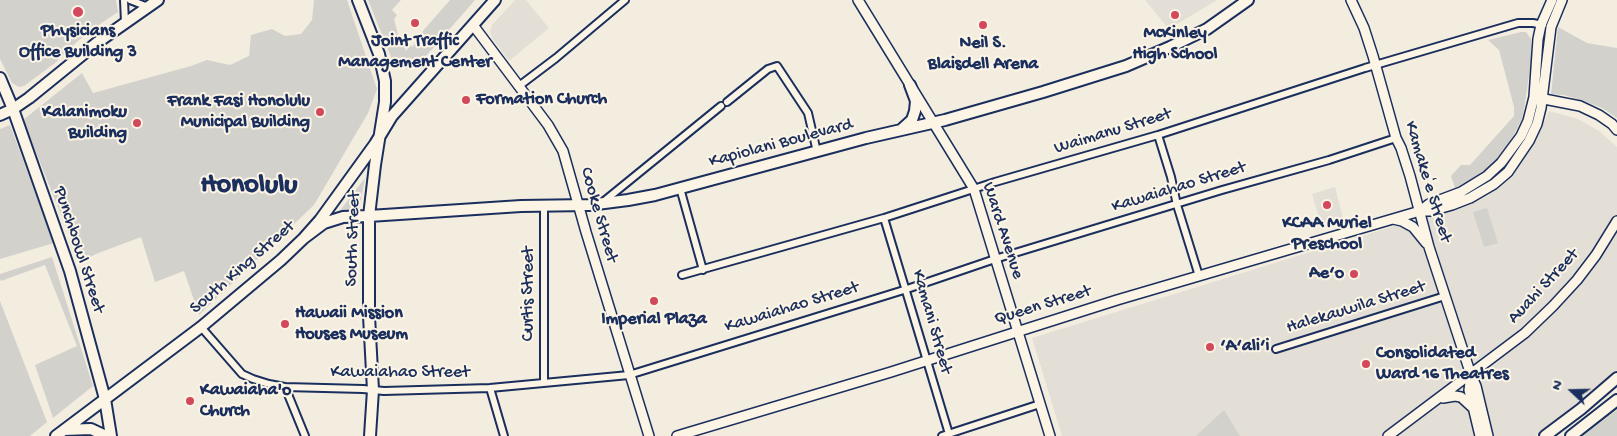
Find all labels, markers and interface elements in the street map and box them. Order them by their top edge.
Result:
marker: Physicians Office Building 3 [71,5,85,19]
marker: McKinley High School [1169,9,1181,21]
marker: Joint Traffic Management Center [409,17,421,29]
marker: Neil S. Blaisdell Arena [977,19,989,31]
place label: Physicians Office Building 3 [19,21,137,64]
place label: McKinley High School [1132,23,1218,66]
place label: Joint Traffic Management Center [338,31,492,74]
place label: Neil S. Blaisdell Arena [928,33,1038,76]
place label: Formation Church [476,89,607,111]
place label: Frank Fasi Honolulu Municipal Building [167,91,310,134]
marker: Formation Church [460,94,472,106]
place label: Kalanimoku Building [42,102,127,144]
street label: Waimanu Street [1052,104,1174,160]
marker: Frank Fasi Honolulu Municipal Building [314,106,326,118]
street label: Kapiolani Boulevard [707,114,855,174]
marker: Kalanimoku Building [131,117,143,129]
street label: Kamakeʻe Street [1398,119,1456,245]
street label: Kawaiahao Street [1109,157,1249,219]
street label: Cooke Street [574,165,622,265]
district label: Honolulu [201,170,297,204]
street label: Ward Avenue [976,180,1028,282]
street label: Punchbowl Street [47,184,109,316]
street label: South Street [342,191,366,287]
marker: KCAA Muriel Preschool [1321,199,1333,211]
place label: KCAA Muriel Preschool [1282,213,1372,255]
street label: South King Street [186,216,300,320]
street label: Auahi Street [1504,245,1584,329]
street label: Curtis Street [518,247,540,341]
place label: Ae‘o [1309,263,1344,285]
street label: Kamani Street [906,267,956,377]
marker: Ae‘o [1348,268,1360,280]
street label: Kawaiahao Street [722,277,862,339]
street label: Halekauwila Street [1284,277,1428,339]
street label: Queen Street [992,281,1094,331]
marker: Imperial Plaza [648,295,660,307]
place label: Hawaii Mission Houses Museum [295,303,408,346]
place label: Imperial Plaza [601,309,707,331]
marker: Hawaii Mission Houses Museum [279,318,291,330]
place label: ‘A‘ali‘i [1220,336,1269,358]
marker: ‘A‘ali‘i [1204,341,1216,353]
place label: Consolidated Ward 16 Theatres [1376,343,1509,386]
marker: Consolidated Ward 16 Theatres [1360,358,1372,370]
street label: Kawaiahao Street [330,362,470,384]
north arrow [1547,366,1597,416]
text: N [1548,378,1567,393]
place label: Kawaiaha'o Church [200,380,291,422]
marker: Kawaiaha'o Church [184,395,196,407]

